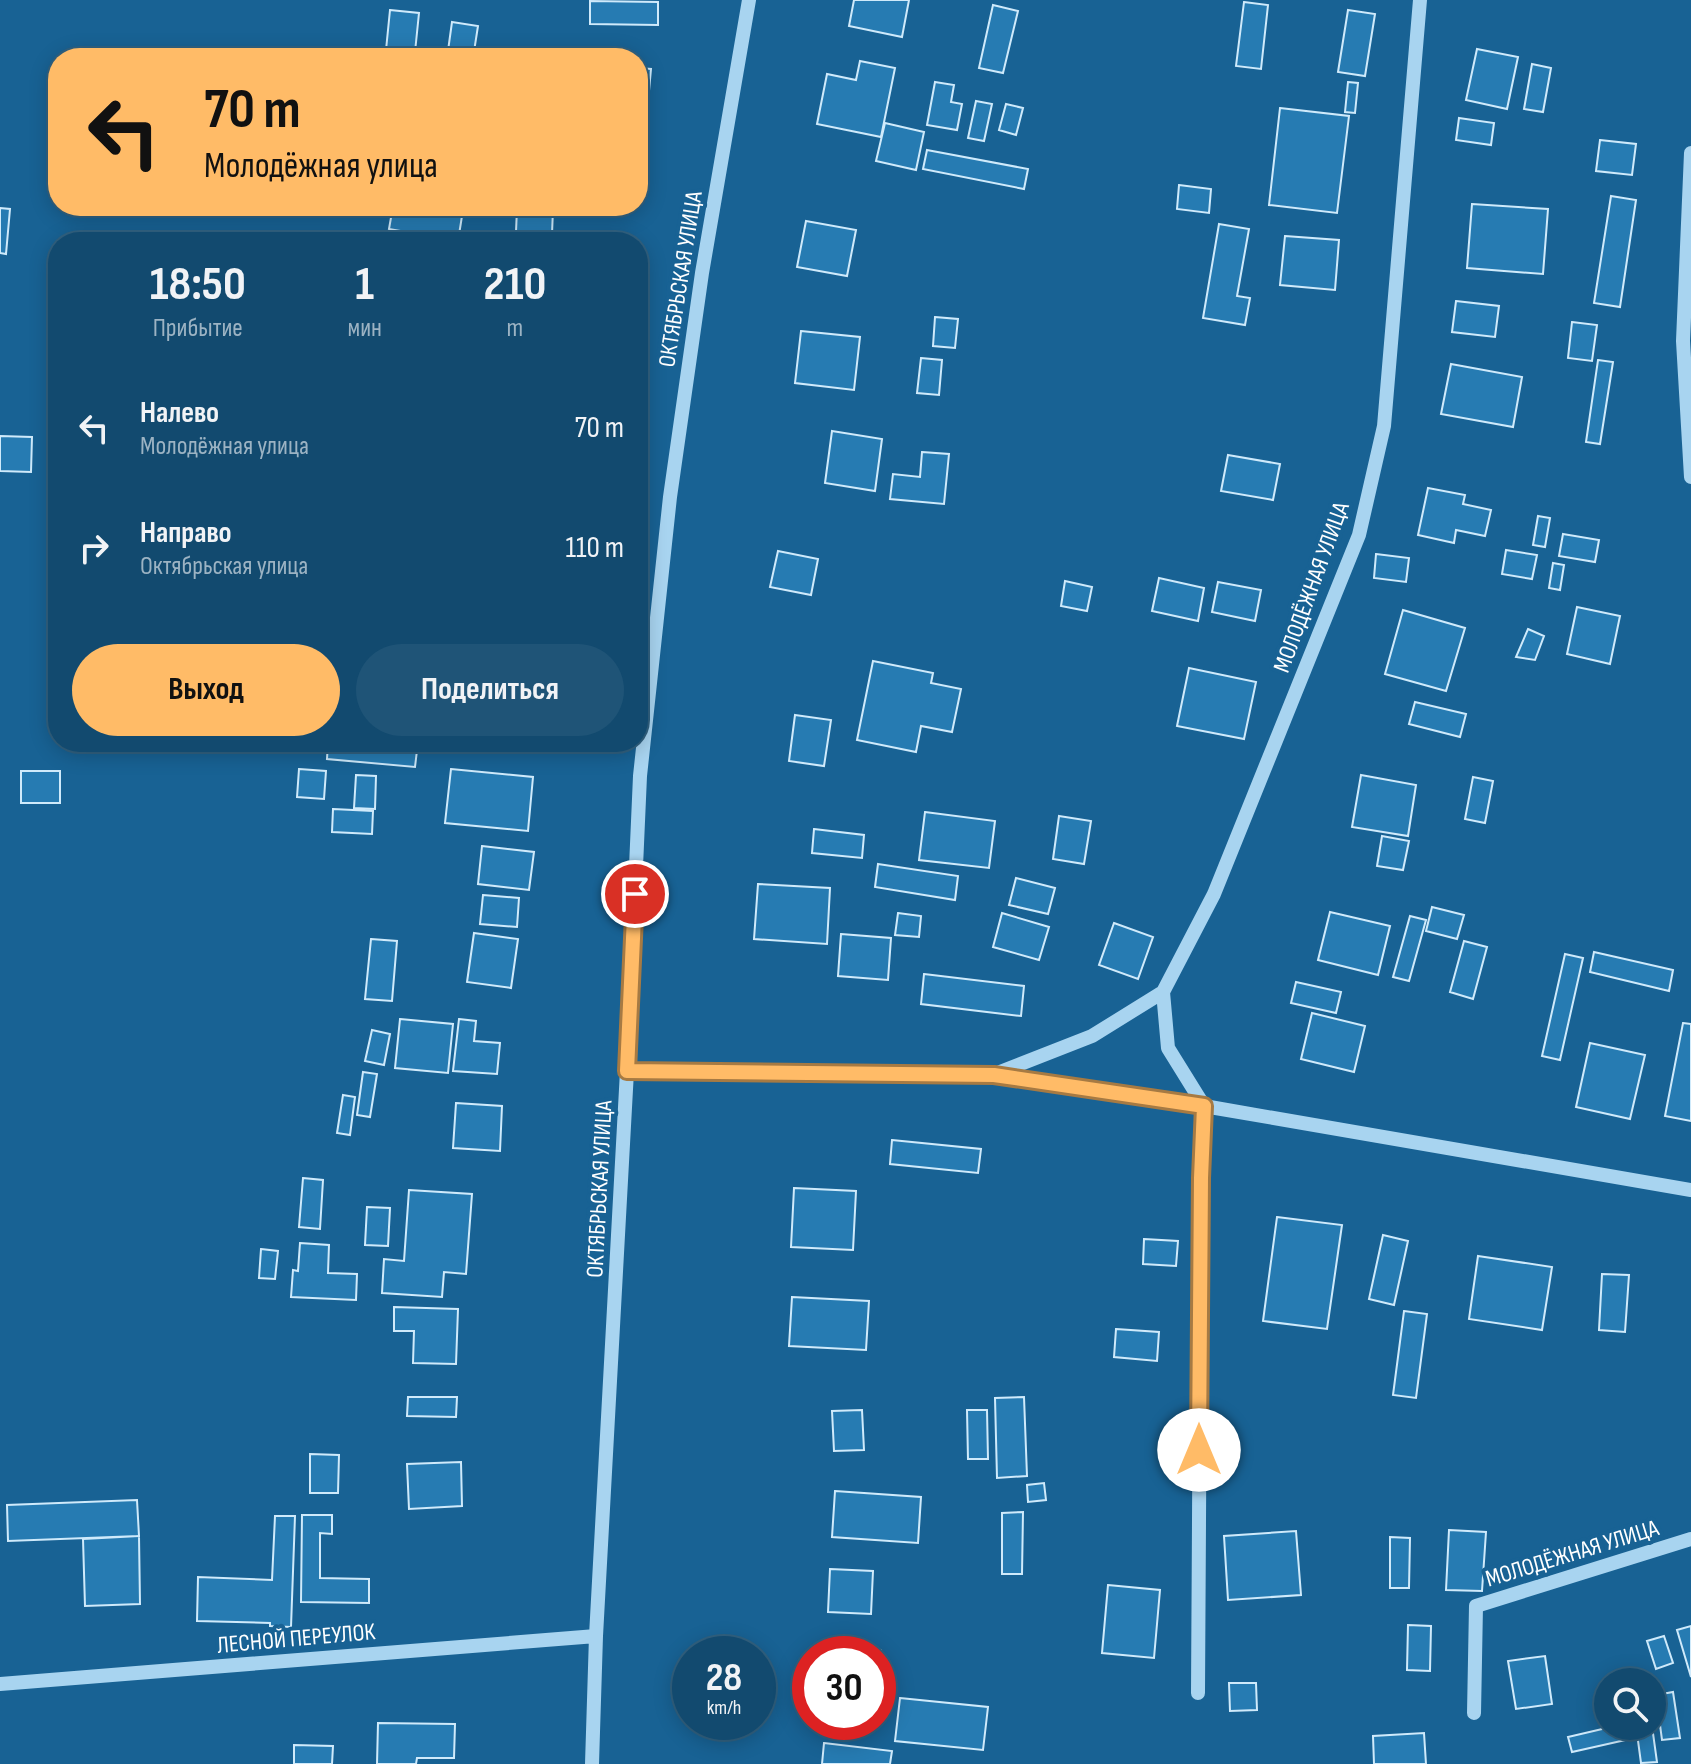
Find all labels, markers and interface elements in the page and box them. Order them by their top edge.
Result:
text: 70 m [204,77,301,144]
icon: left [72,80,176,184]
text: Молодёжная улица [204,145,438,188]
street label: ОКТЯБРЬСКАЯ УЛИЦА [652,188,709,369]
text: 18:50 [150,256,246,313]
text: 1 [355,256,374,313]
text: 210 [484,256,546,313]
text: Прибытие [153,313,243,344]
text: мин [347,313,382,344]
text: m [507,313,523,344]
text: Налево [140,395,219,431]
icon: left [72,406,116,450]
text: 70 m [575,410,624,446]
text: Молодёжная улица [140,431,309,462]
street label: МОЛОДЁЖНАЯ УЛИЦА [1267,497,1356,676]
text: Направо [140,515,232,551]
icon: right [72,526,116,570]
text: 110 m [566,530,624,566]
text: Октябрьская улица [140,551,308,582]
button: Выход [72,644,340,736]
button: Поделиться [356,644,624,736]
pin [601,860,669,928]
icon: arrive [613,872,657,916]
street label: ОКТЯБРЬСКАЯ УЛИЦА [580,1099,619,1278]
position arrow [1157,1408,1241,1492]
street label: МОЛОДЁЖНАЯ УЛИЦА [1482,1513,1663,1594]
street label: ЛЕСНОЙ ПЕРЕУЛОК [216,1617,376,1660]
speed limit sign: 30 [792,1636,896,1740]
text: 28 [706,1654,742,1702]
map controls [1594,1668,1666,1740]
button: search [1594,1668,1666,1740]
text: km/h [707,1696,741,1720]

